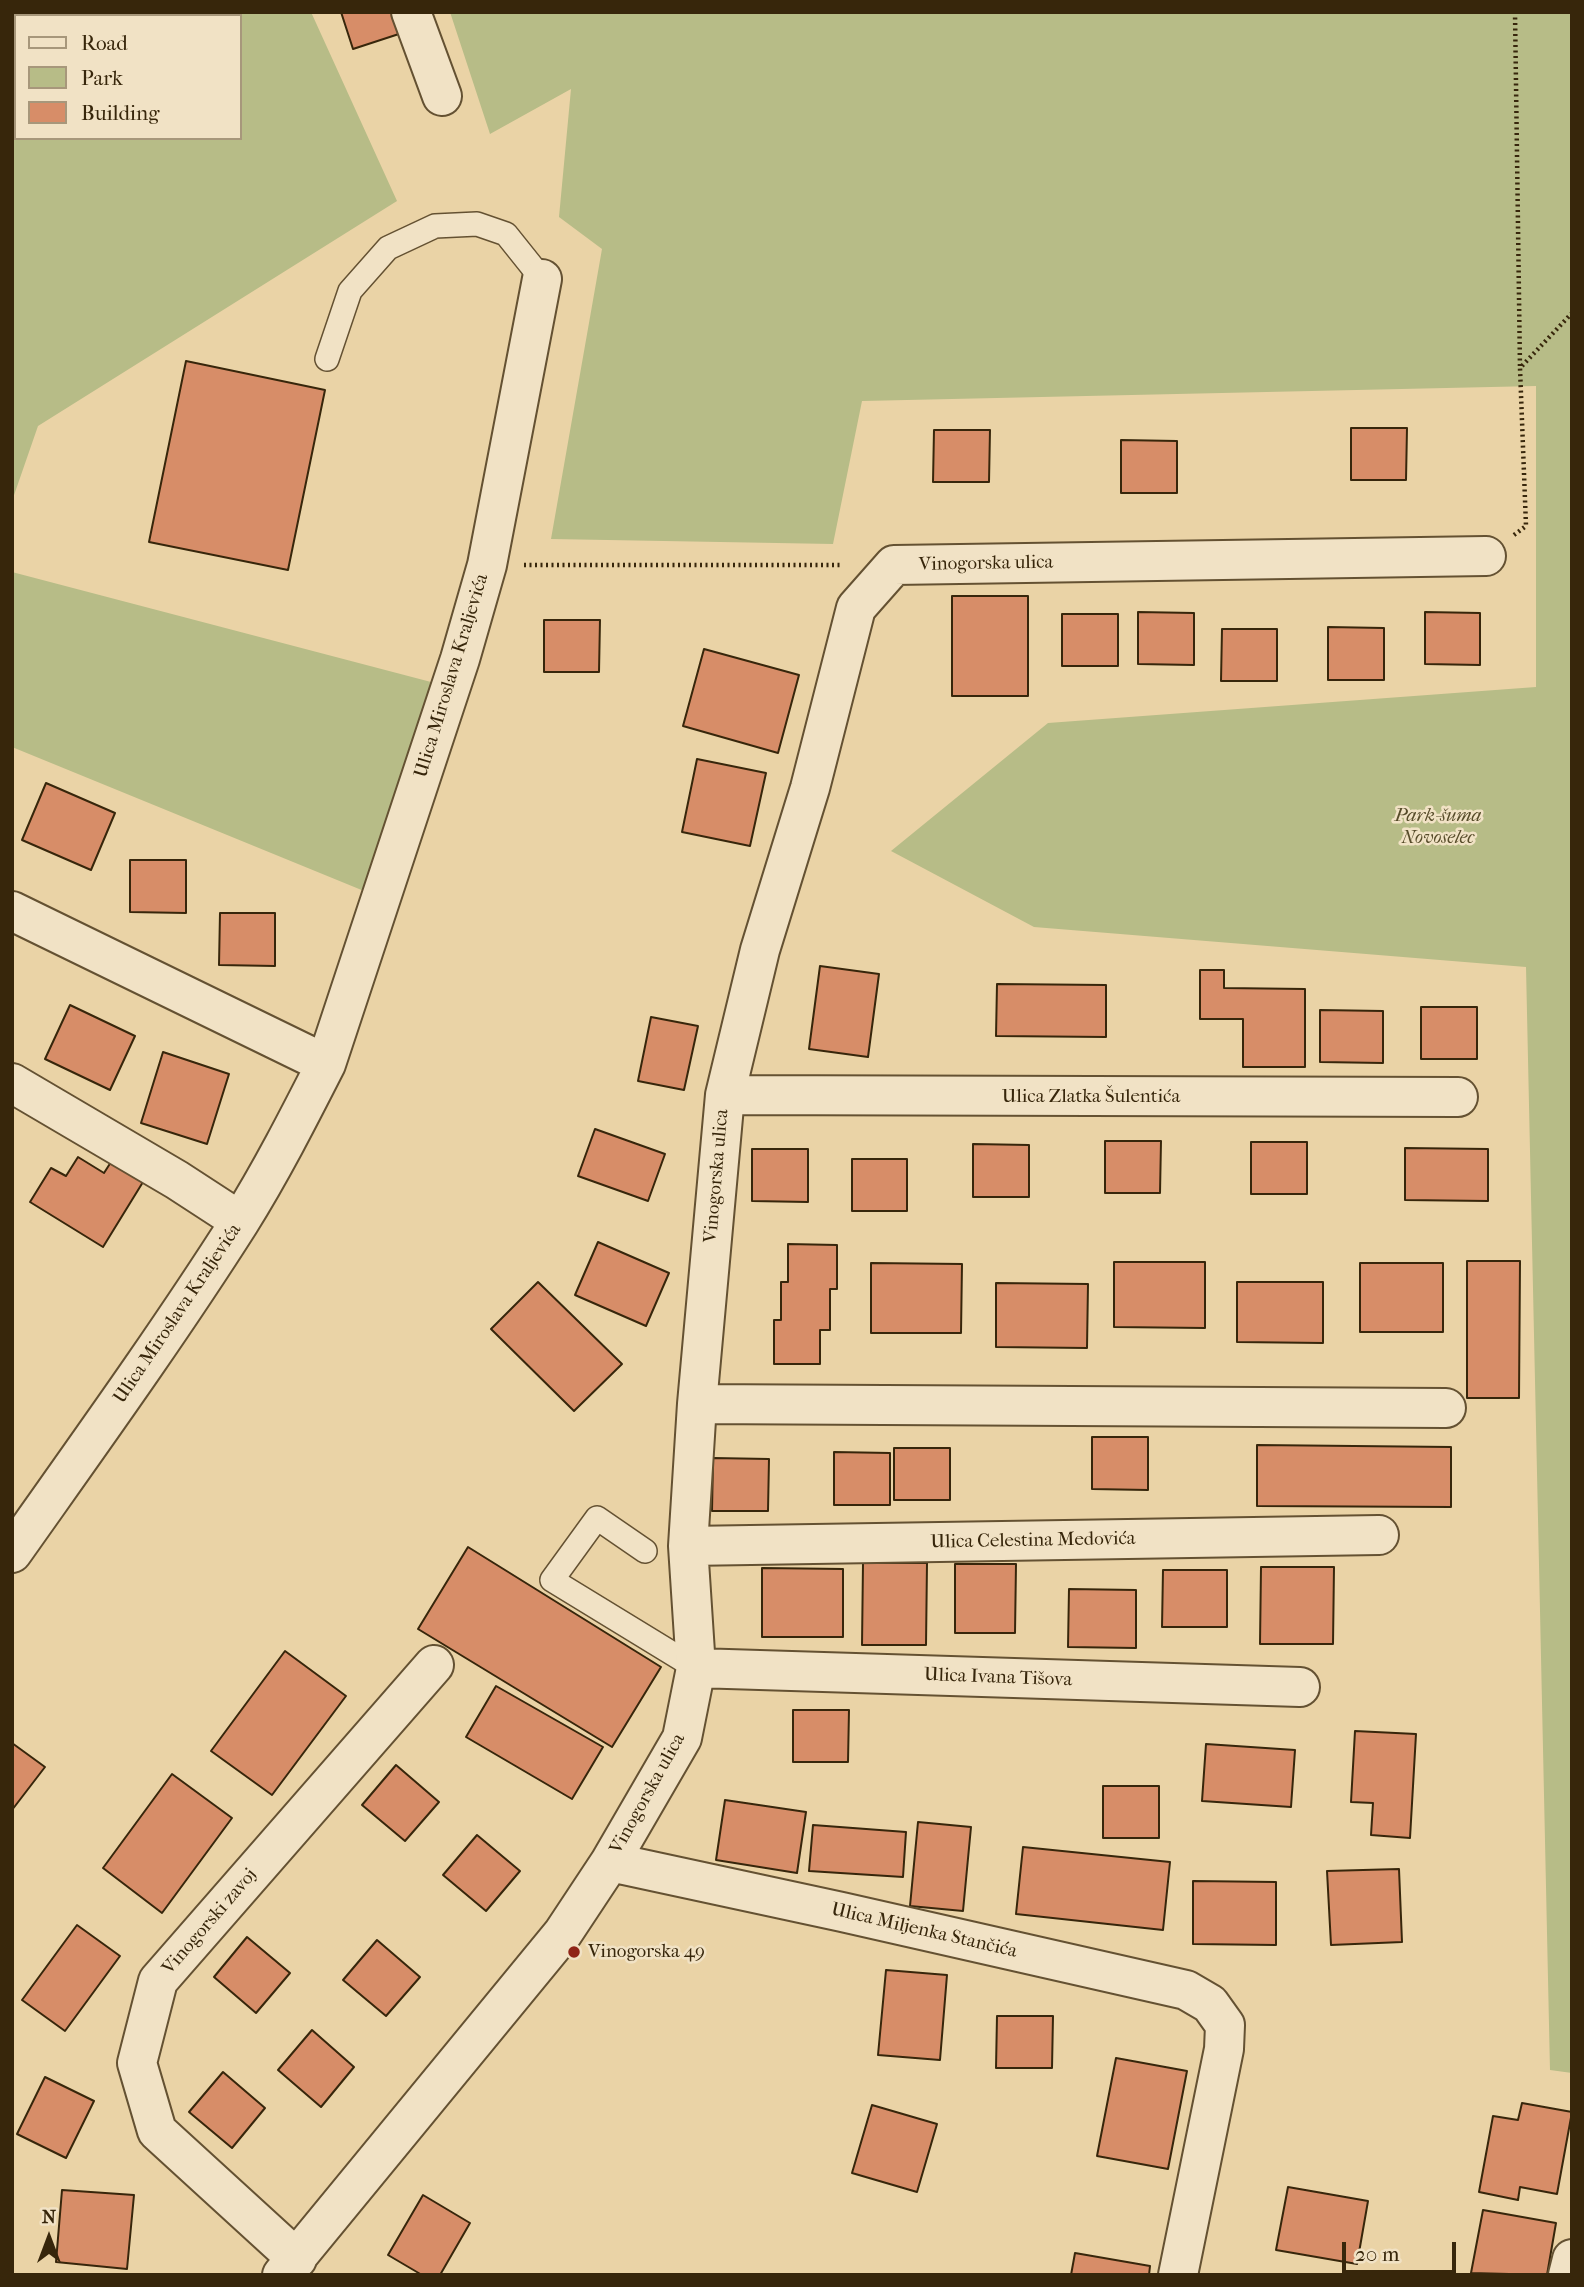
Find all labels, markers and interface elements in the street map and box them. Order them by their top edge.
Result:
legend [14,14,242,140]
text: Road [81,31,128,55]
text: Park [81,66,123,90]
text: Building [81,101,159,125]
street label: Vinogorska ulica [919,551,1053,577]
street label: Ulica Miroslava Kraljevića [410,571,494,781]
park label: Park-šuma Novoselec [1395,805,1481,849]
street label: Ulica Zlatka Šulentića [1002,1086,1180,1108]
street label: Vinogorska ulica [700,1108,734,1244]
street label: Ulica Miroslava Kraljevića [109,1220,247,1408]
street label: Ulica Celestina Medovića [930,1528,1136,1554]
street label: Ulica Ivana Tišova [924,1664,1072,1692]
street label: Vinogorska ulica [605,1730,691,1858]
street label: Vinogorski zavoj [158,1864,262,1980]
street label: Ulica Miljenka Stančića [829,1899,1019,1963]
place label: Vinogorska 49 [588,1941,705,1963]
marker: Vinogorska 49 [566,1944,582,1960]
north arrow [14,2203,84,2273]
text: N [42,2206,56,2228]
scale bar [1346,2228,1460,2272]
text: 20 m [1355,2242,1399,2266]

